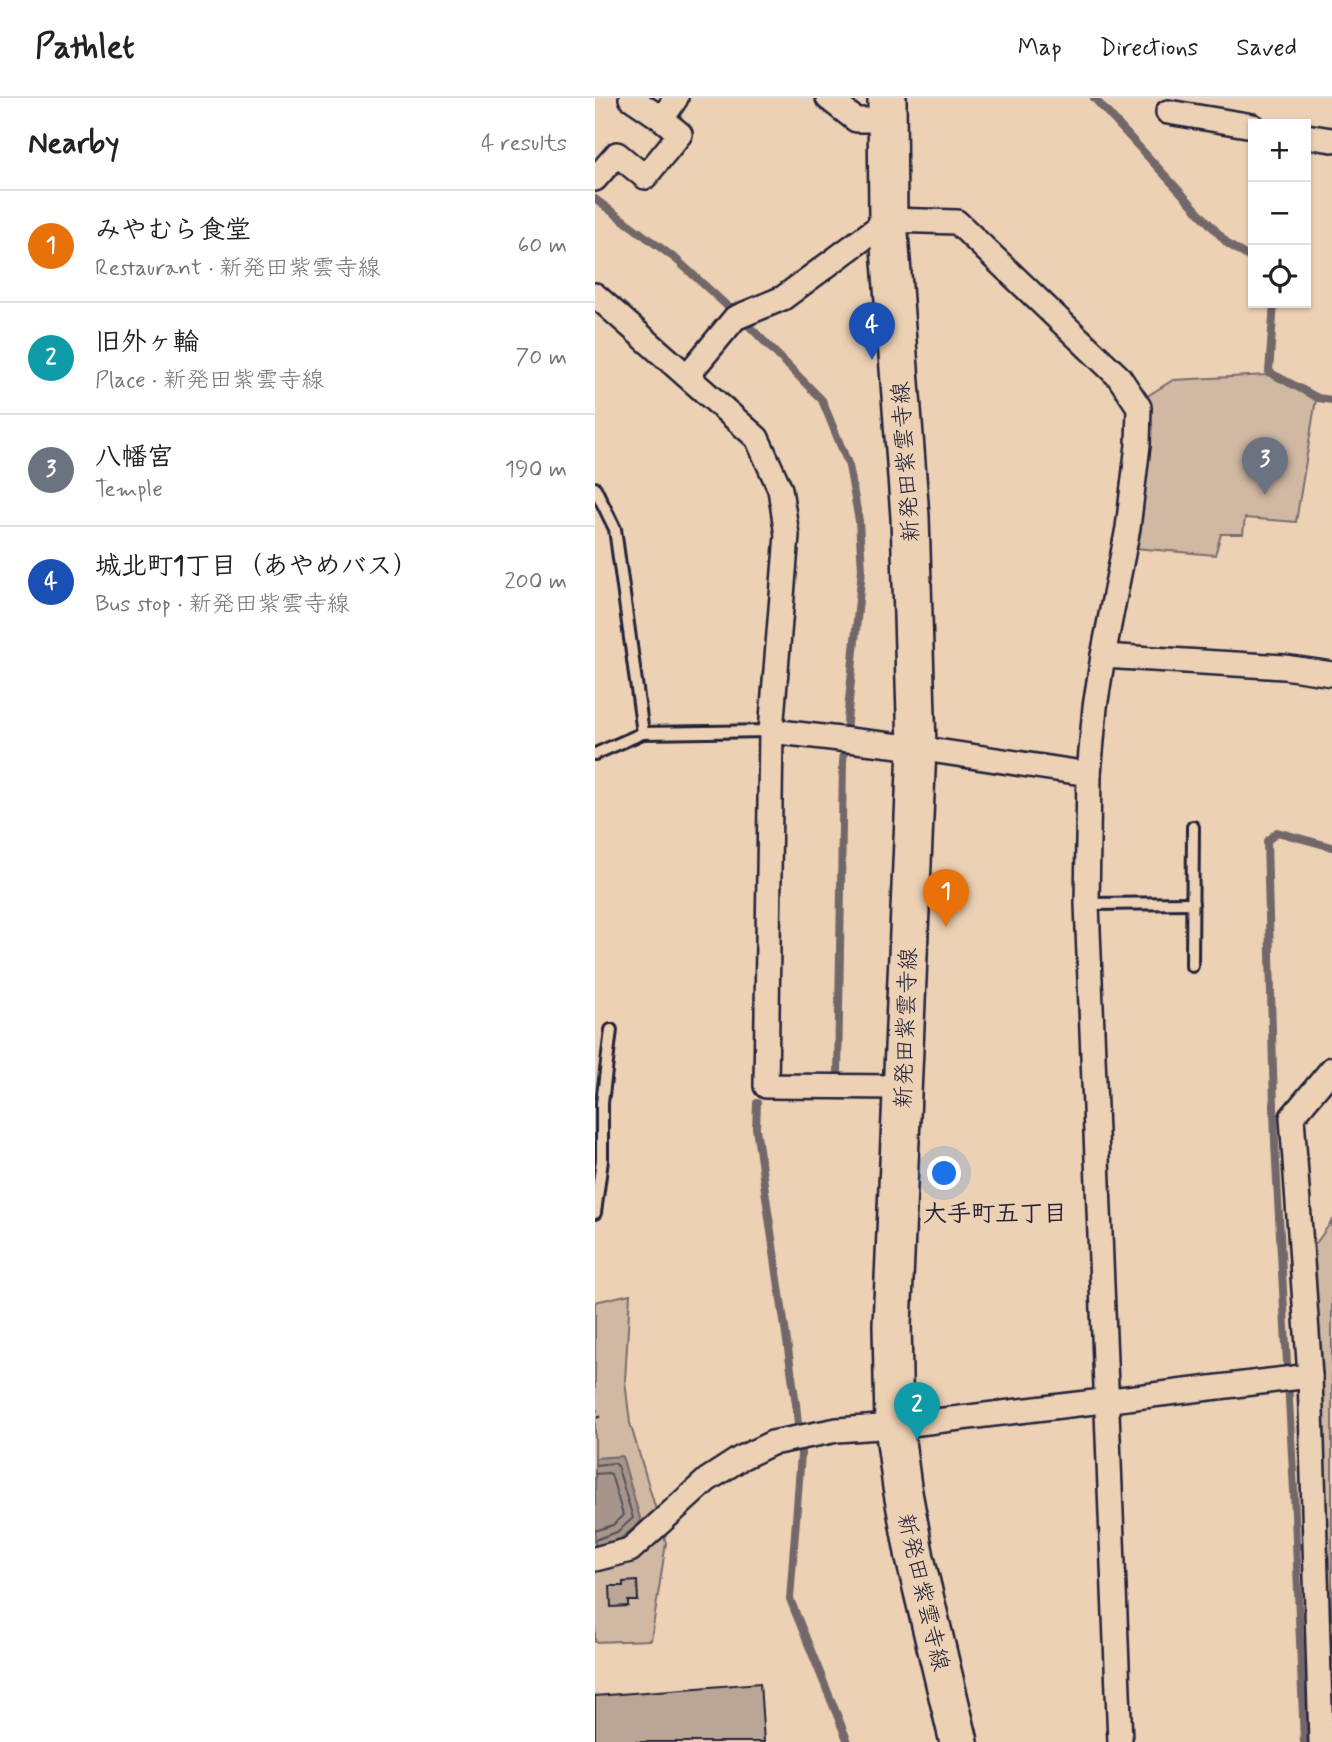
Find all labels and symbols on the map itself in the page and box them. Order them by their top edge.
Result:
pin: 4 [849,302,895,360]
street label: 新発田紫雲寺線 [886,381,928,543]
pin: 3 [1242,437,1288,495]
pin: 1 [923,869,969,927]
street label: 新発田紫雲寺線 [889,947,925,1109]
your location [927,1156,961,1190]
district label: 大手町五丁目 [923,1199,1067,1230]
pin: 2 [894,1382,940,1440]
street label: 新発田紫雲寺線 [889,1511,955,1674]

